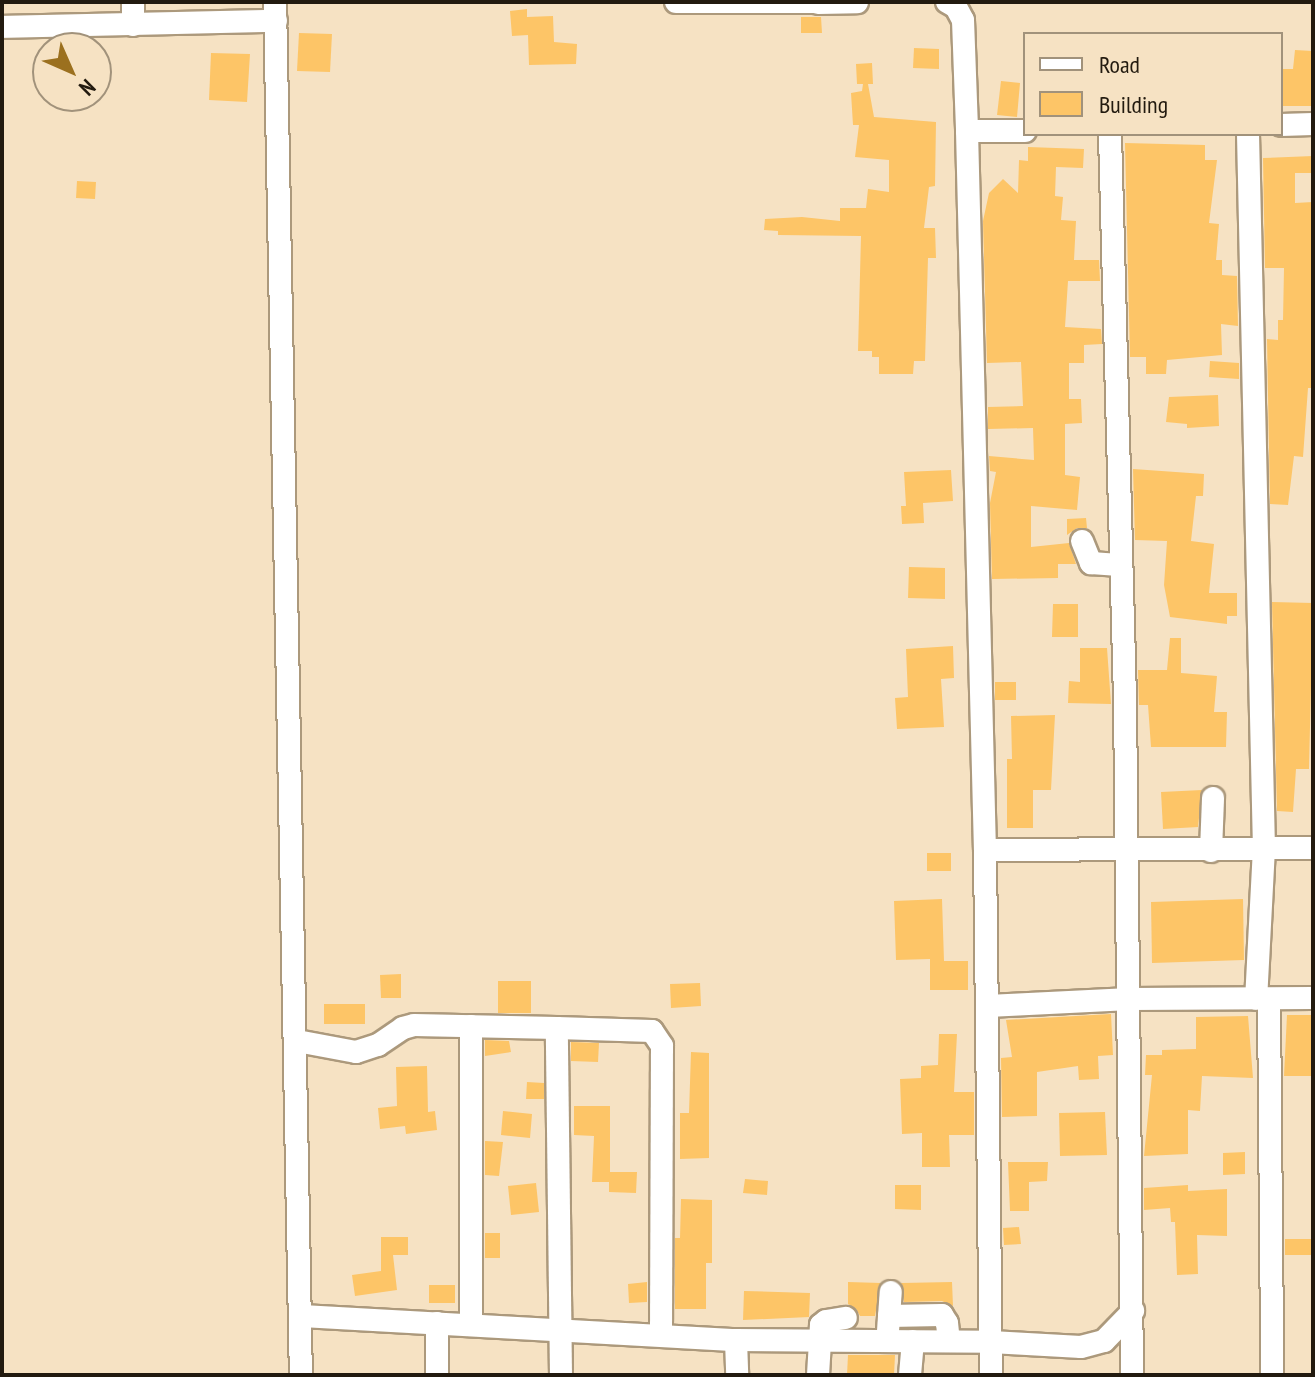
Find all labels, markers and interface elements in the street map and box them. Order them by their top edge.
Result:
north arrow [32,32,112,112]
legend [1023,32,1283,136]
text: Road [1099,49,1140,80]
text: N [73,73,102,102]
text: Building [1099,89,1168,120]

